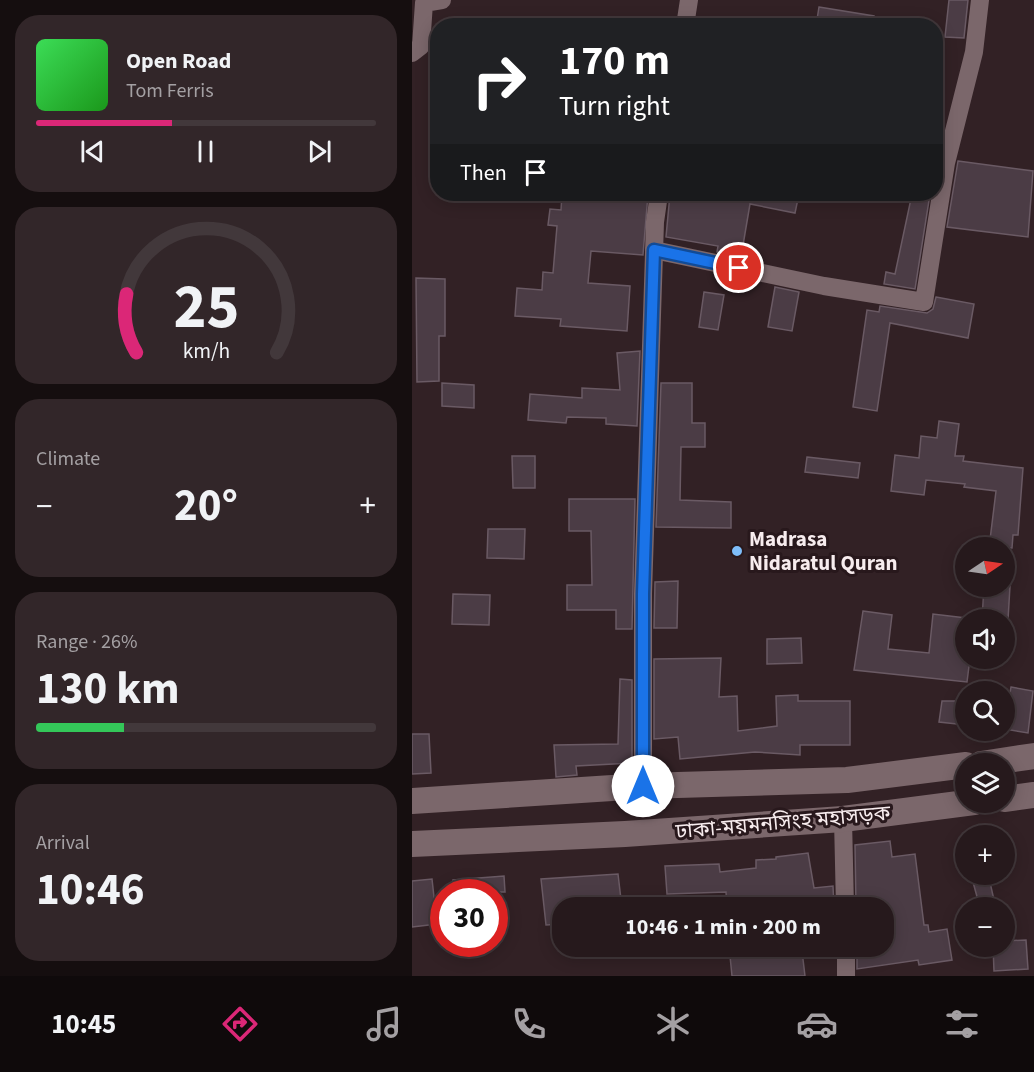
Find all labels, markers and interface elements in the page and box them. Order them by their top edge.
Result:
text: 170 m [559,31,670,91]
icon: right [460,42,538,120]
text: Open Road [126,45,231,77]
text: Tom Ferris [126,77,214,105]
text: Turn right [559,87,670,126]
icon: previous [76,135,109,168]
icon: pause [189,135,222,168]
icon: next [303,135,336,168]
icon: arrive [519,156,552,189]
text: Then [460,157,507,189]
pin [713,242,764,293]
icon: arrive [722,251,755,284]
text: 25 [173,263,239,352]
text: km/h [182,336,230,367]
text: Climate [36,445,100,473]
text: 20° [174,474,238,538]
text: − [36,483,52,530]
text: + [360,483,376,530]
place label: Madrasa Nidaratul Quran [749,524,898,578]
north arrow [955,537,1015,597]
map controls [955,537,1015,957]
marker: Madrasa Nidaratul Quran [730,544,744,558]
button: sound [955,609,1015,669]
text: Range · 26% [36,628,137,656]
text: 130 km [36,657,180,721]
button: search [955,681,1015,741]
button: layers [955,753,1015,813]
position arrow [611,754,675,818]
street label: ঢাকা-ময়মনসিংহ মহাসড়ক [673,798,893,846]
button: + [955,825,1015,885]
text: Arrival [36,829,90,857]
text: 10:46 [36,858,145,922]
speed limit sign: 30 [430,879,508,957]
button: − [955,897,1015,957]
text: 10:46 · 1 min · 200 m [625,911,821,943]
icon: directions [219,1003,261,1045]
icon: music [363,1003,405,1045]
icon: phone [508,1003,550,1045]
icon: climate [652,1003,694,1045]
icon: car [796,1003,838,1045]
icon: filters [941,1003,983,1045]
text: 10:45 [51,1005,116,1044]

